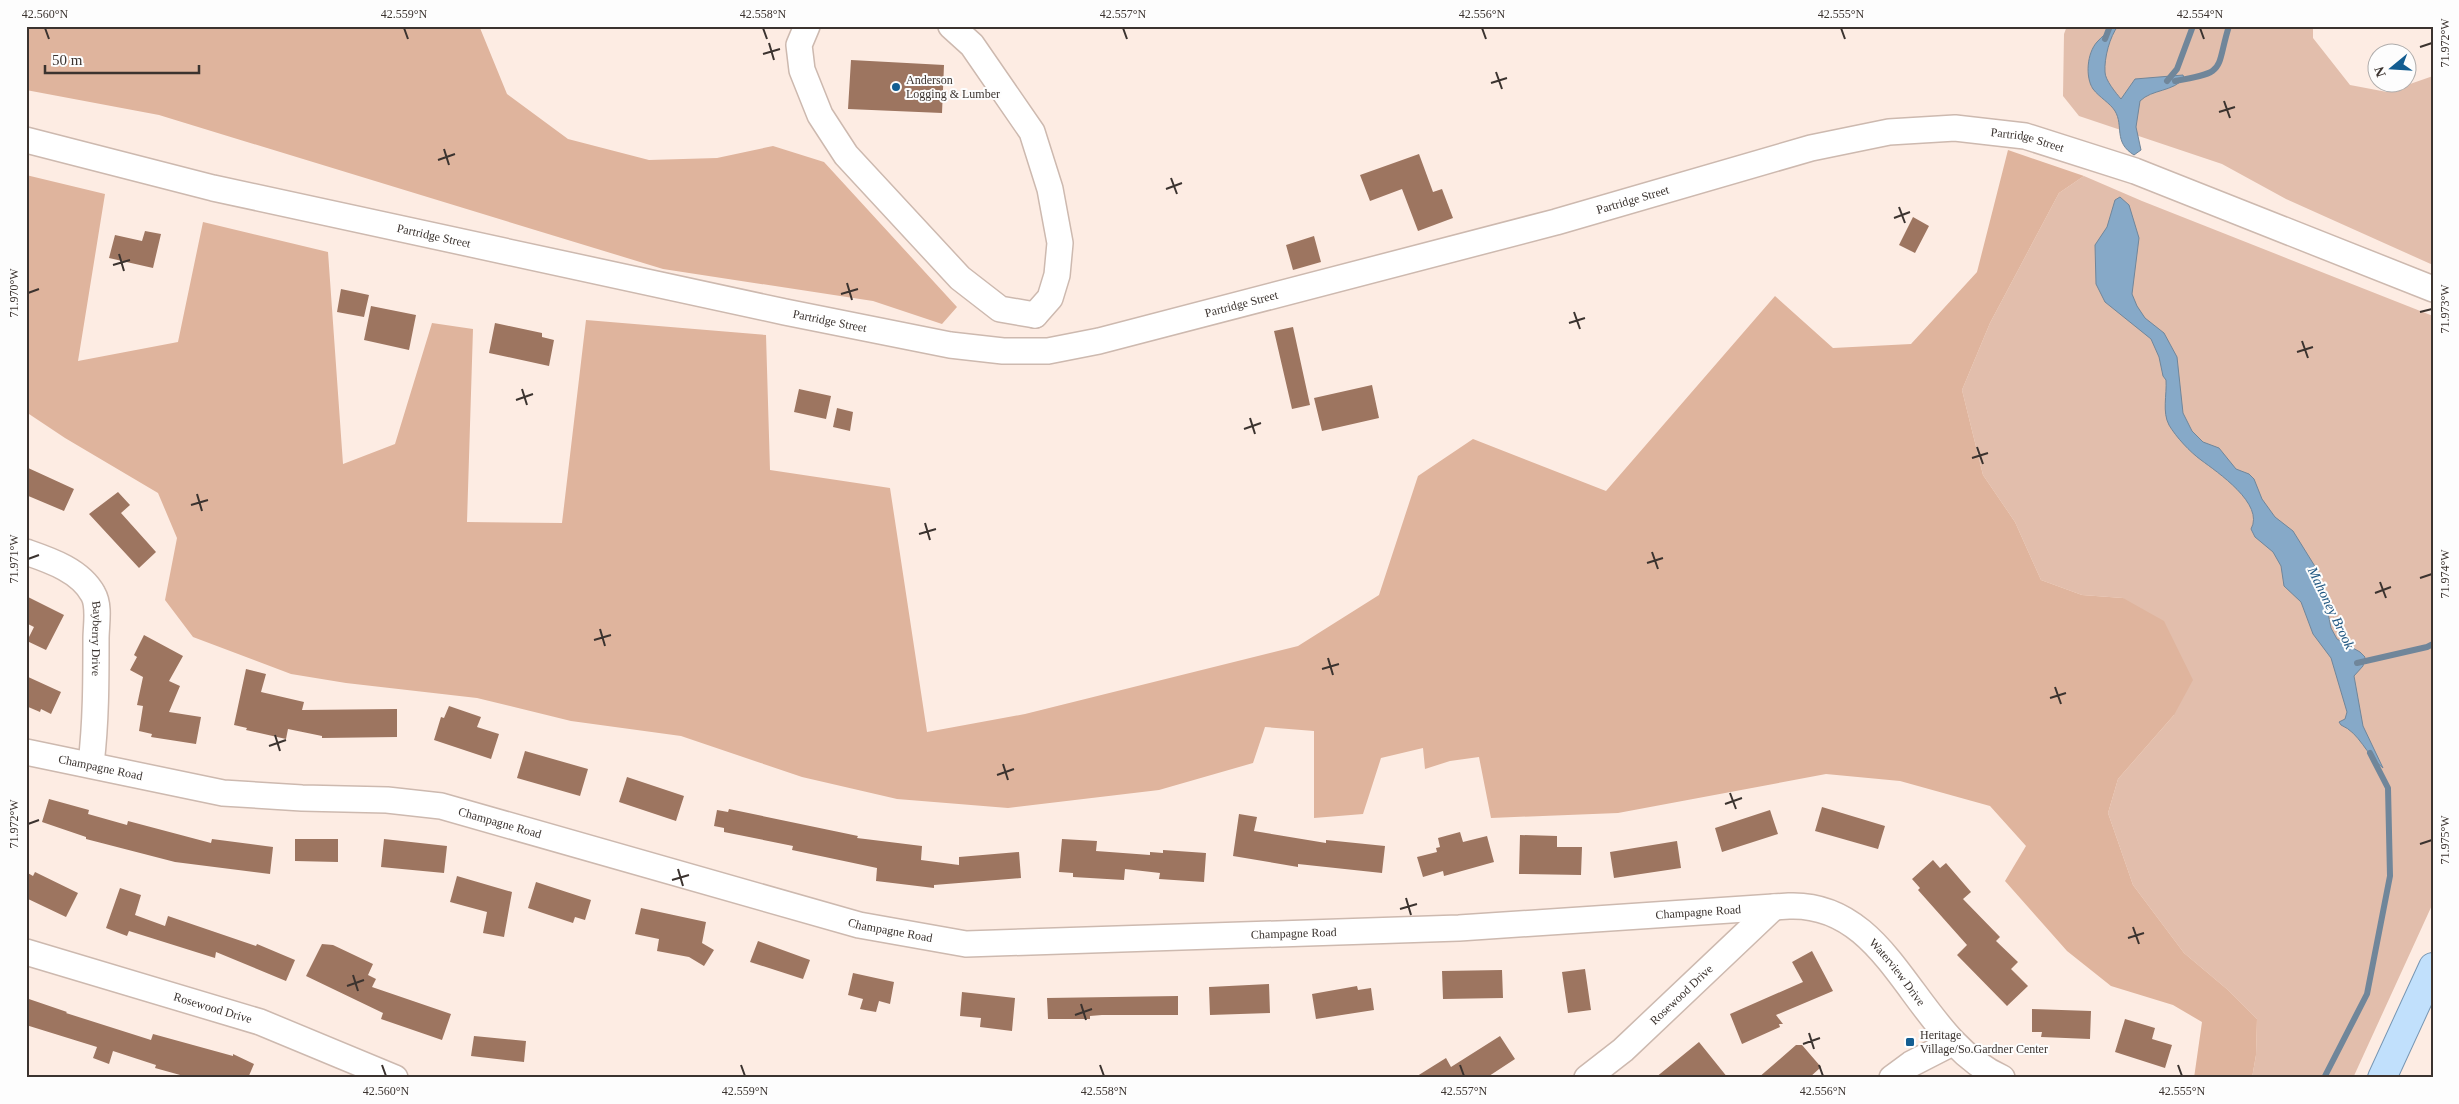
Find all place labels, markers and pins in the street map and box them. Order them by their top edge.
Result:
place label: Anderson Logging & Lumber [906,73,1000,101]
marker: Anderson Logging & Lumber [890,81,902,93]
place label: Heritage Village/So.Gardner Center [1920,1028,2048,1056]
marker: Heritage Village/So.Gardner Center [1904,1036,1916,1048]

